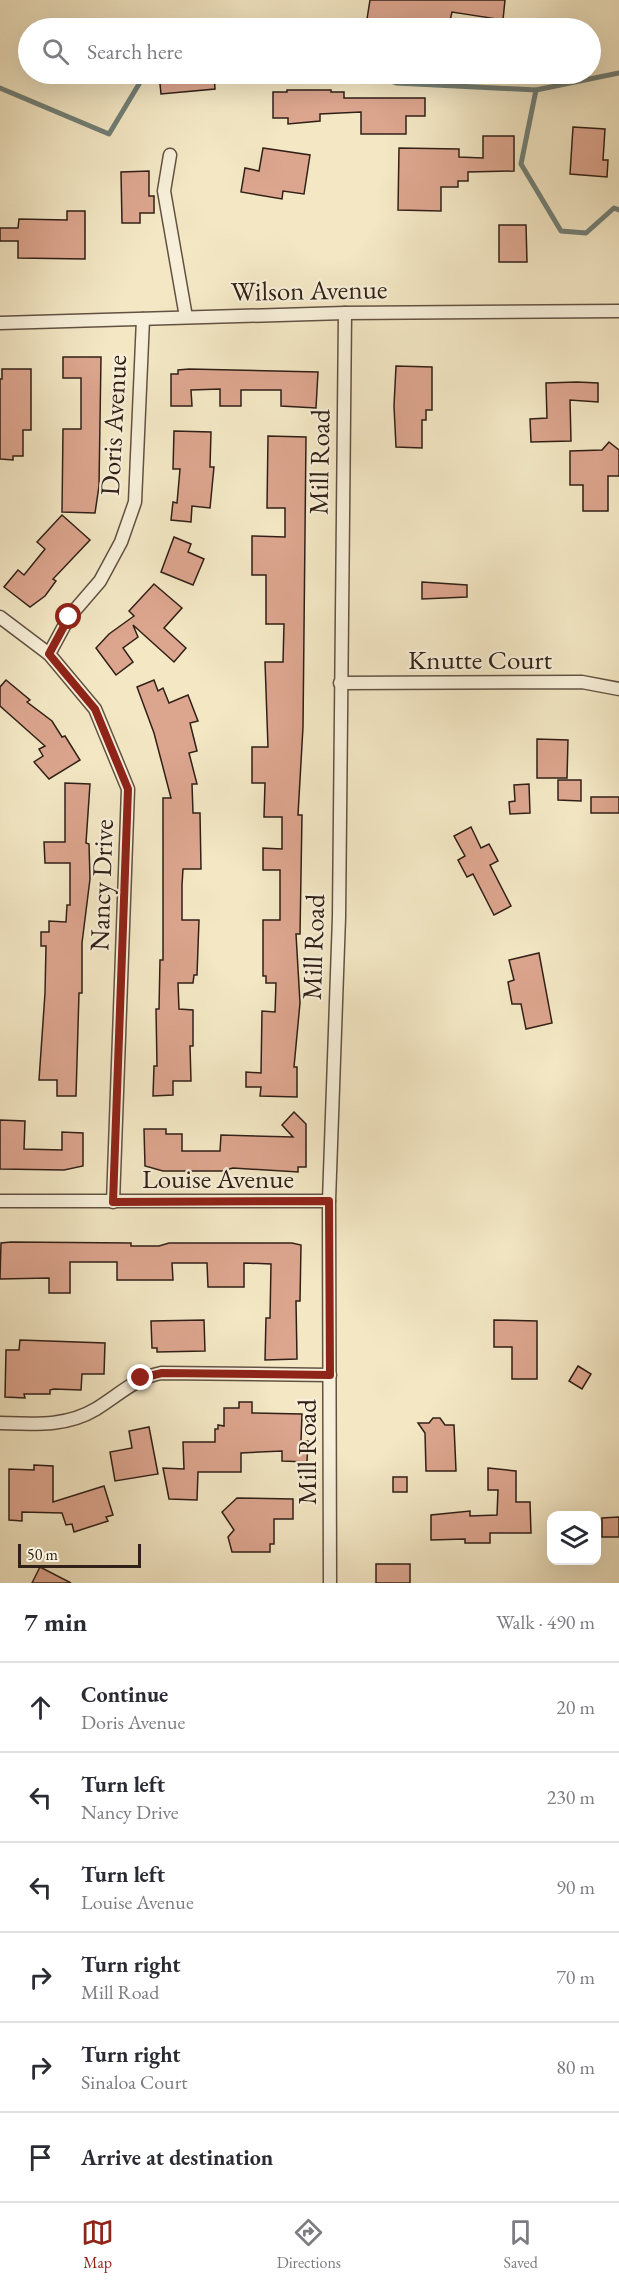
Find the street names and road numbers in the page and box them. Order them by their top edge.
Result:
street label: Wilson Avenue [230,271,388,309]
street label: Doris Avenue [92,354,134,496]
street label: Mill Road [301,408,337,515]
street label: Knutte Court [408,642,553,677]
street label: Nancy Drive [81,819,121,951]
street label: Mill Road [294,893,332,1000]
street label: Louise Avenue [142,1161,294,1196]
street label: Mill Road [289,1399,324,1505]

